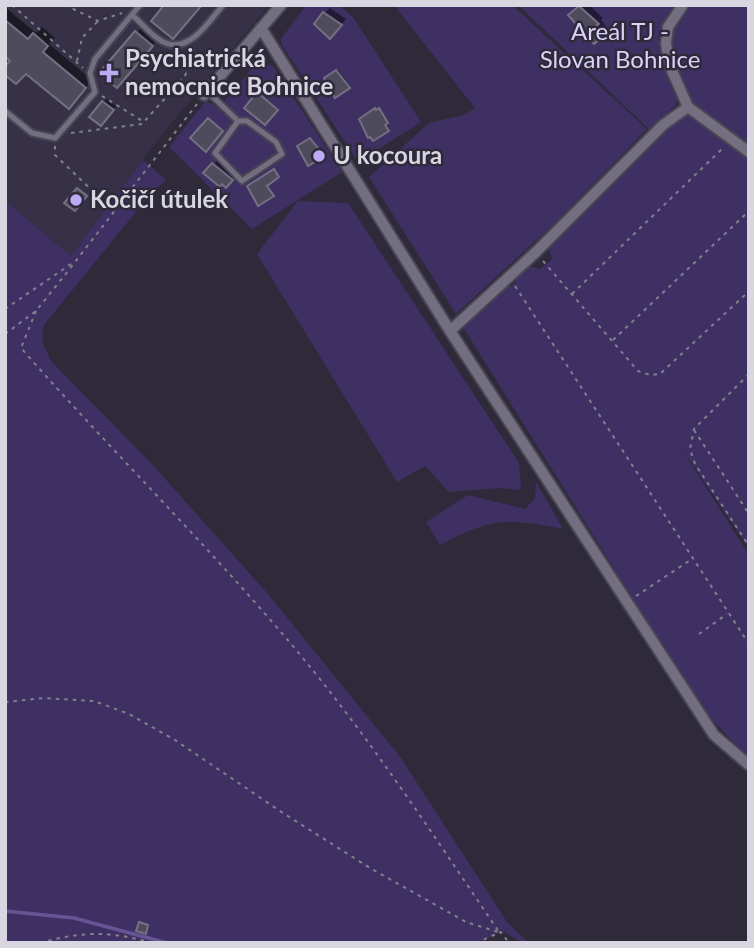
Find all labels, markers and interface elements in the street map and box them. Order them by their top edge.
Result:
park label: Areál TJ - Slovan Bohnice [540,16,700,73]
place label: Psychiatrická nemocnice Bohnice [125,43,333,100]
marker: Psychiatrická nemocnice Bohnice [99,63,119,83]
place label: U kocoura [333,140,442,169]
marker: U kocoura [311,148,327,164]
place label: Kočičí útulek [90,184,228,213]
marker: Kočičí útulek [68,192,84,208]

